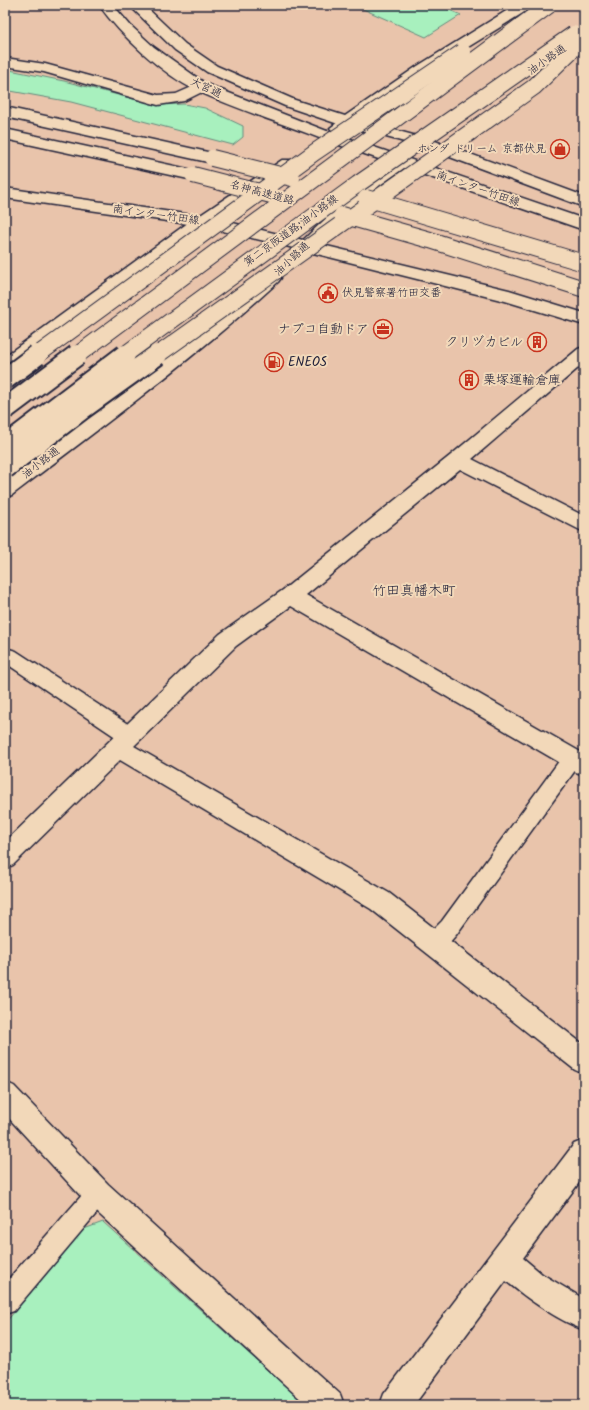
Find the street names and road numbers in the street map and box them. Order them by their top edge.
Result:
street label: 油小路通 [524,40,570,80]
street label: 大宮通 [187,73,225,103]
street label: 南インター竹田線 [434,166,522,212]
street label: 名神高速道路 [228,176,296,210]
street label: 第二京阪道路;油小路線 [240,190,342,272]
street label: 南インター竹田線 [111,200,201,230]
street label: 油小路通 [270,237,314,281]
street label: 油小路通 [18,443,64,483]

